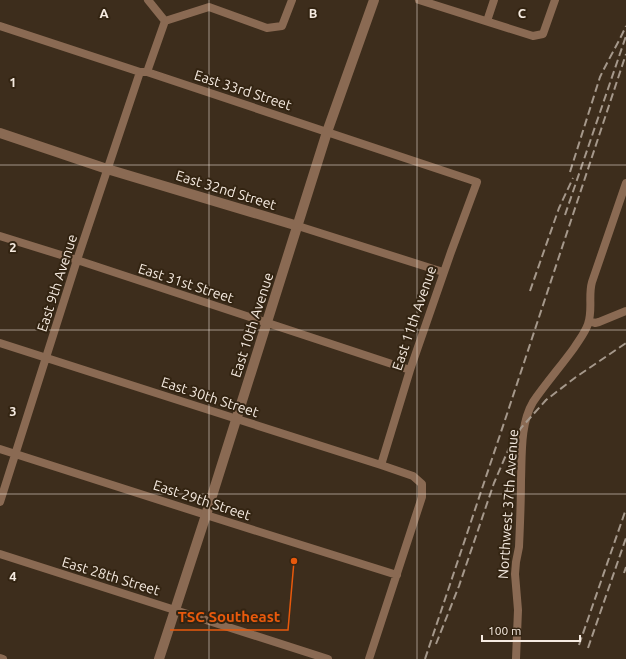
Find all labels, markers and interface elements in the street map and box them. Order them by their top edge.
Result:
text: A [99,6,109,20]
text: B [309,6,318,20]
text: C [518,6,527,20]
street label: East 33rd Street [192,67,294,113]
text: 1 [9,75,17,89]
street label: East 32nd Street [174,167,279,213]
street label: East 9th Avenue [34,232,80,334]
text: 2 [9,240,17,254]
street label: East 31st Street [136,260,236,306]
street label: East 11th Avenue [389,264,439,372]
street label: East 10th Avenue [227,270,277,380]
street label: East 30th Street [159,374,261,420]
text: 3 [9,404,17,418]
street label: Northwest 37th Avenue [495,429,521,579]
street label: East 29th Street [151,477,253,523]
street label: East 28th Street [60,554,162,599]
text: 4 [9,569,17,583]
callout: TSC Southeast [170,603,288,630]
text: TSC Southeast [178,608,281,625]
scale bar [482,617,580,643]
text: 100 m [488,624,521,637]

